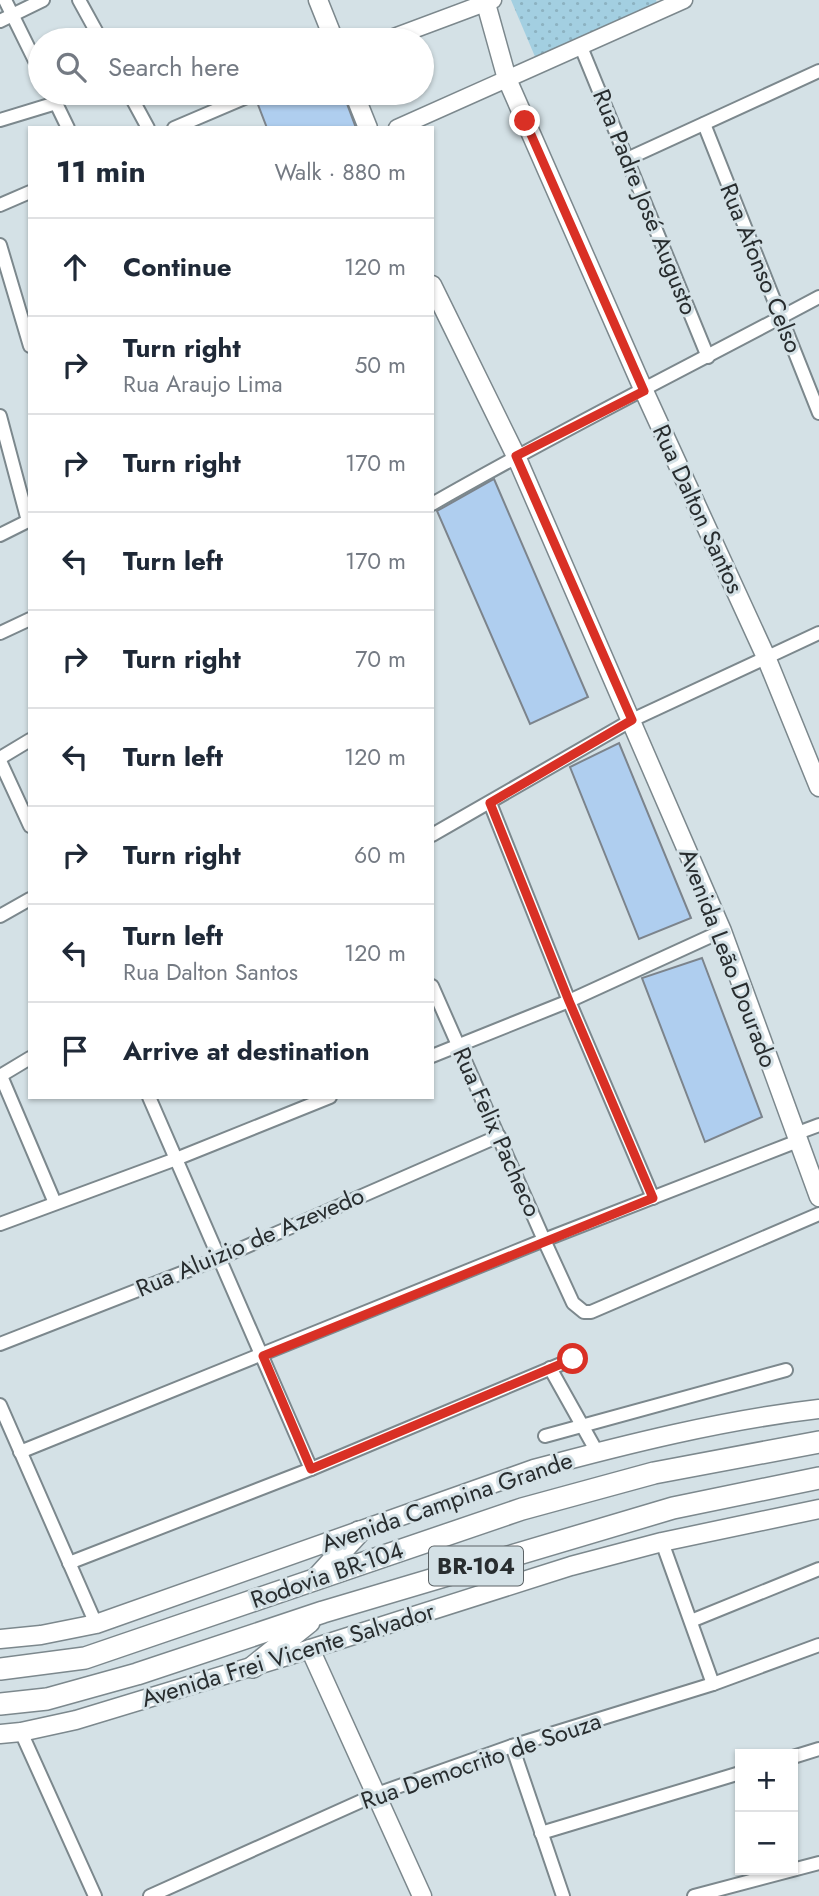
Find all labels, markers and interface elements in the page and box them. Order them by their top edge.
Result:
search box [28,28,434,105]
icon: search [52,48,90,86]
text: Search here [108,48,240,86]
street label: Rua Padre José Augusto [584,84,707,320]
route end [509,105,540,136]
text: 11 min [56,150,146,193]
text: Walk · 880 m [275,155,406,189]
street label: Rua Afonso Celso [711,178,811,358]
icon: ahead [56,248,94,286]
text: Continue [123,248,232,286]
text: 120 m [344,250,406,284]
text: Turn right [123,329,241,367]
icon: right [56,346,94,384]
text: 50 m [354,348,406,382]
text: Rua Araujo Lima [123,367,283,401]
street label: Rua Dalton Santos [644,419,753,599]
icon: right [56,444,94,482]
text: Turn right [123,444,241,482]
text: 170 m [345,446,406,480]
icon: left [56,542,94,580]
text: Turn left [123,542,223,580]
text: 170 m [345,544,406,578]
icon: right [56,640,94,678]
text: Turn right [123,640,241,678]
text: 70 m [355,642,406,676]
icon: left [56,738,94,776]
text: Turn left [123,738,223,776]
text: 120 m [344,740,406,774]
icon: right [56,836,94,874]
text: Turn right [123,836,241,874]
text: 60 m [354,838,406,872]
street label: Avenida Leão Dourado [671,843,786,1072]
text: Turn left [123,917,223,955]
icon: left [56,934,94,972]
text: 120 m [344,936,406,970]
text: Rua Dalton Santos [123,955,298,989]
icon: arrive [56,1032,94,1070]
text: Arrive at destination [123,1032,370,1070]
street label: Rua Felix Pacheco [444,1041,551,1222]
street label: Rua Aluizio de Azevedo [130,1178,369,1305]
route start [557,1343,588,1374]
street label: Avenida Campina Grande [317,1442,577,1561]
street label: Rodovia BR-104 [246,1532,408,1617]
road number: BR-104 [429,1546,523,1586]
street label: Avenida Frei Vicente Salvador [137,1593,439,1716]
street label: Rua Democrito de Souza [356,1703,606,1818]
map controls [735,1749,798,1875]
button: + [735,1749,798,1812]
button: − [735,1812,798,1875]

